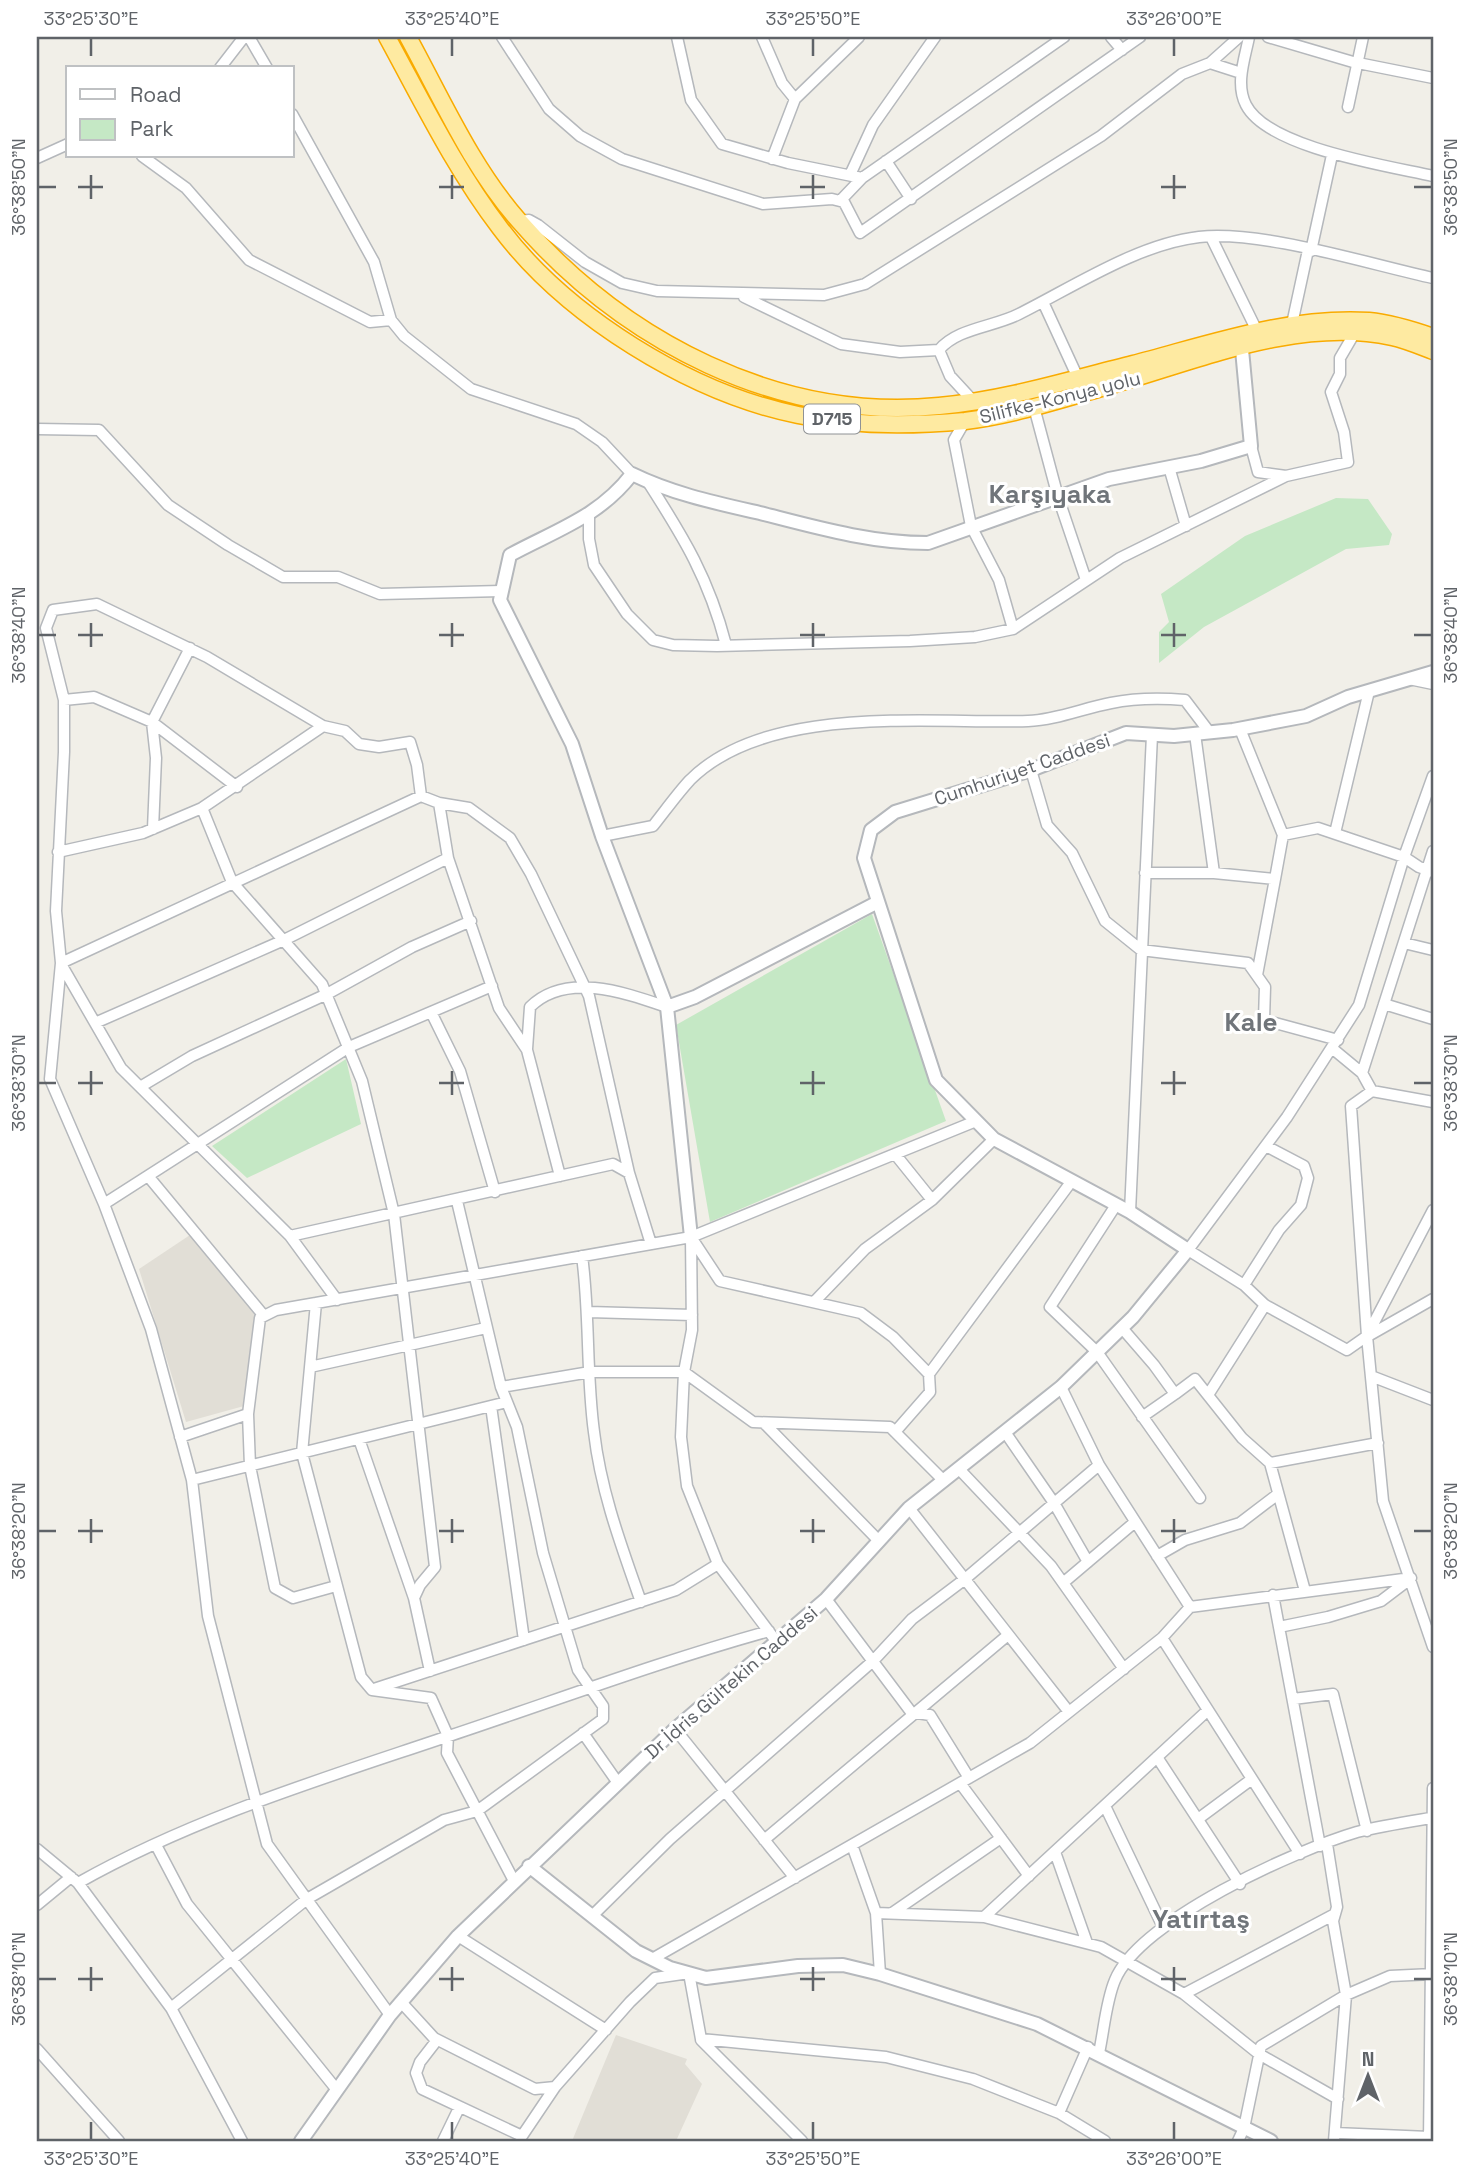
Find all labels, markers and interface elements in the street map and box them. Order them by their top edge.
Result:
text: 33°25'30"E [44,7,138,30]
text: 33°25'40"E [405,7,499,30]
text: 33°25'50"E [766,7,860,30]
text: 33°26'00"E [1126,7,1222,30]
legend [66,66,294,158]
text: Road [130,81,182,108]
text: Park [130,115,174,142]
text: 36°38'50"N [7,138,30,236]
text: 36°38'50"N [1439,138,1462,236]
street label: Silifke-Konya yolu [977,365,1143,430]
road number: D715 [804,404,860,433]
district label: Karşıyaka [989,477,1111,511]
text: 36°38'40"N [7,587,30,683]
text: 36°38'40"N [1439,587,1462,683]
street label: Cumhuriyet Caddesi [931,728,1113,811]
district label: Kale [1224,1005,1278,1039]
text: 36°38'30"N [7,1034,30,1132]
text: 36°38'30"N [1439,1034,1462,1132]
text: 36°38'20"N [7,1482,30,1580]
text: 36°38'20"N [1439,1482,1462,1580]
street label: Dr İdris Gültekin Caddesi [640,1600,823,1764]
district label: Yatırtaş [1152,1902,1250,1936]
text: 36°38'10"N [7,1932,30,2026]
text: 36°38'10"N [1439,1932,1462,2026]
north arrow [1334,2042,1404,2112]
text: N [1362,2047,1374,2072]
text: 33°25'30"E [44,2147,138,2170]
text: 33°25'40"E [405,2147,499,2170]
text: 33°25'50"E [766,2147,860,2170]
text: 33°26'00"E [1126,2147,1222,2170]

